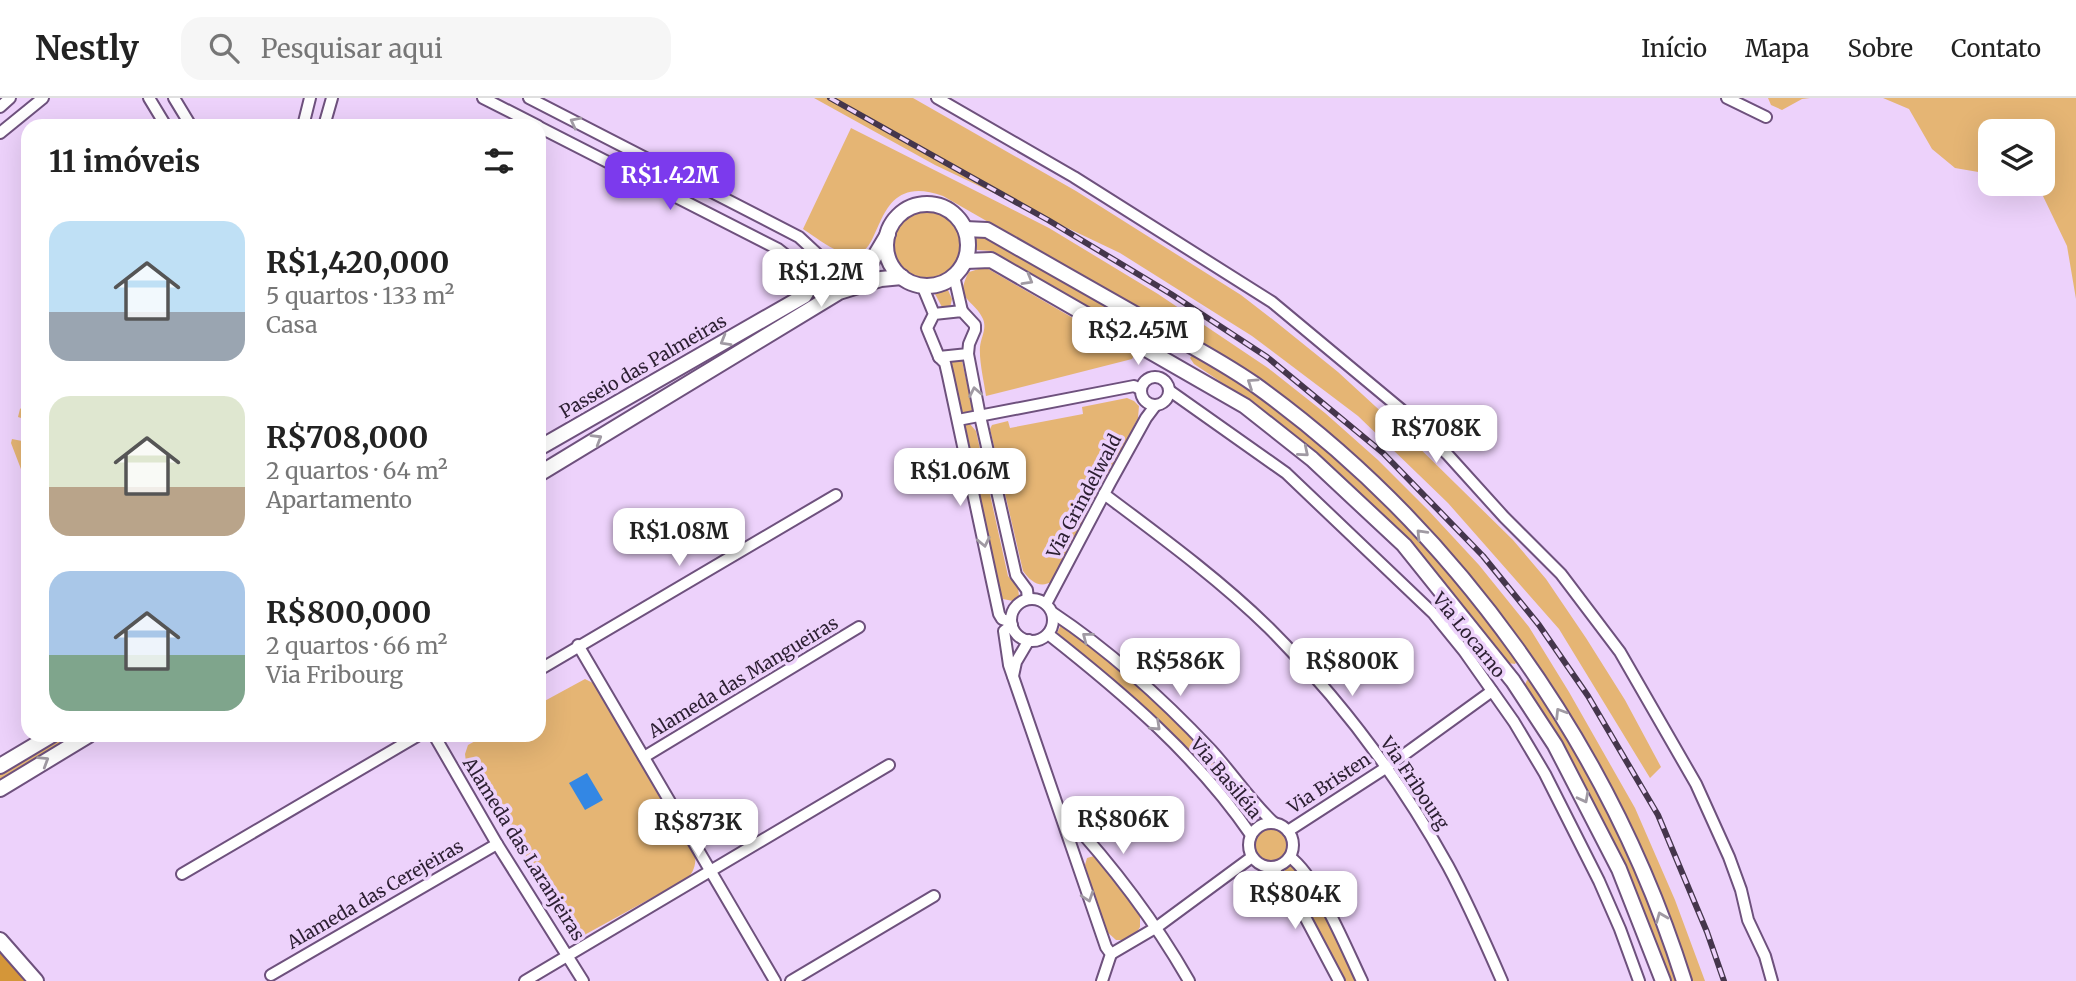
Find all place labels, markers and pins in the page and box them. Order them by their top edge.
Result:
pin: R$1.42M [605,152,735,212]
pin: R$1.2M [764,250,878,309]
pin: R$2.45M [1073,308,1203,367]
pin: R$708K [1379,406,1493,465]
pin: R$1.06M [895,448,1025,508]
pin: R$1.08M [614,508,744,568]
pin: R$586K [1123,638,1237,698]
pin: R$800K [1295,638,1409,698]
pin: R$806K [1066,796,1180,856]
pin: R$873K [641,800,755,859]
pin: R$804K [1238,872,1352,931]

